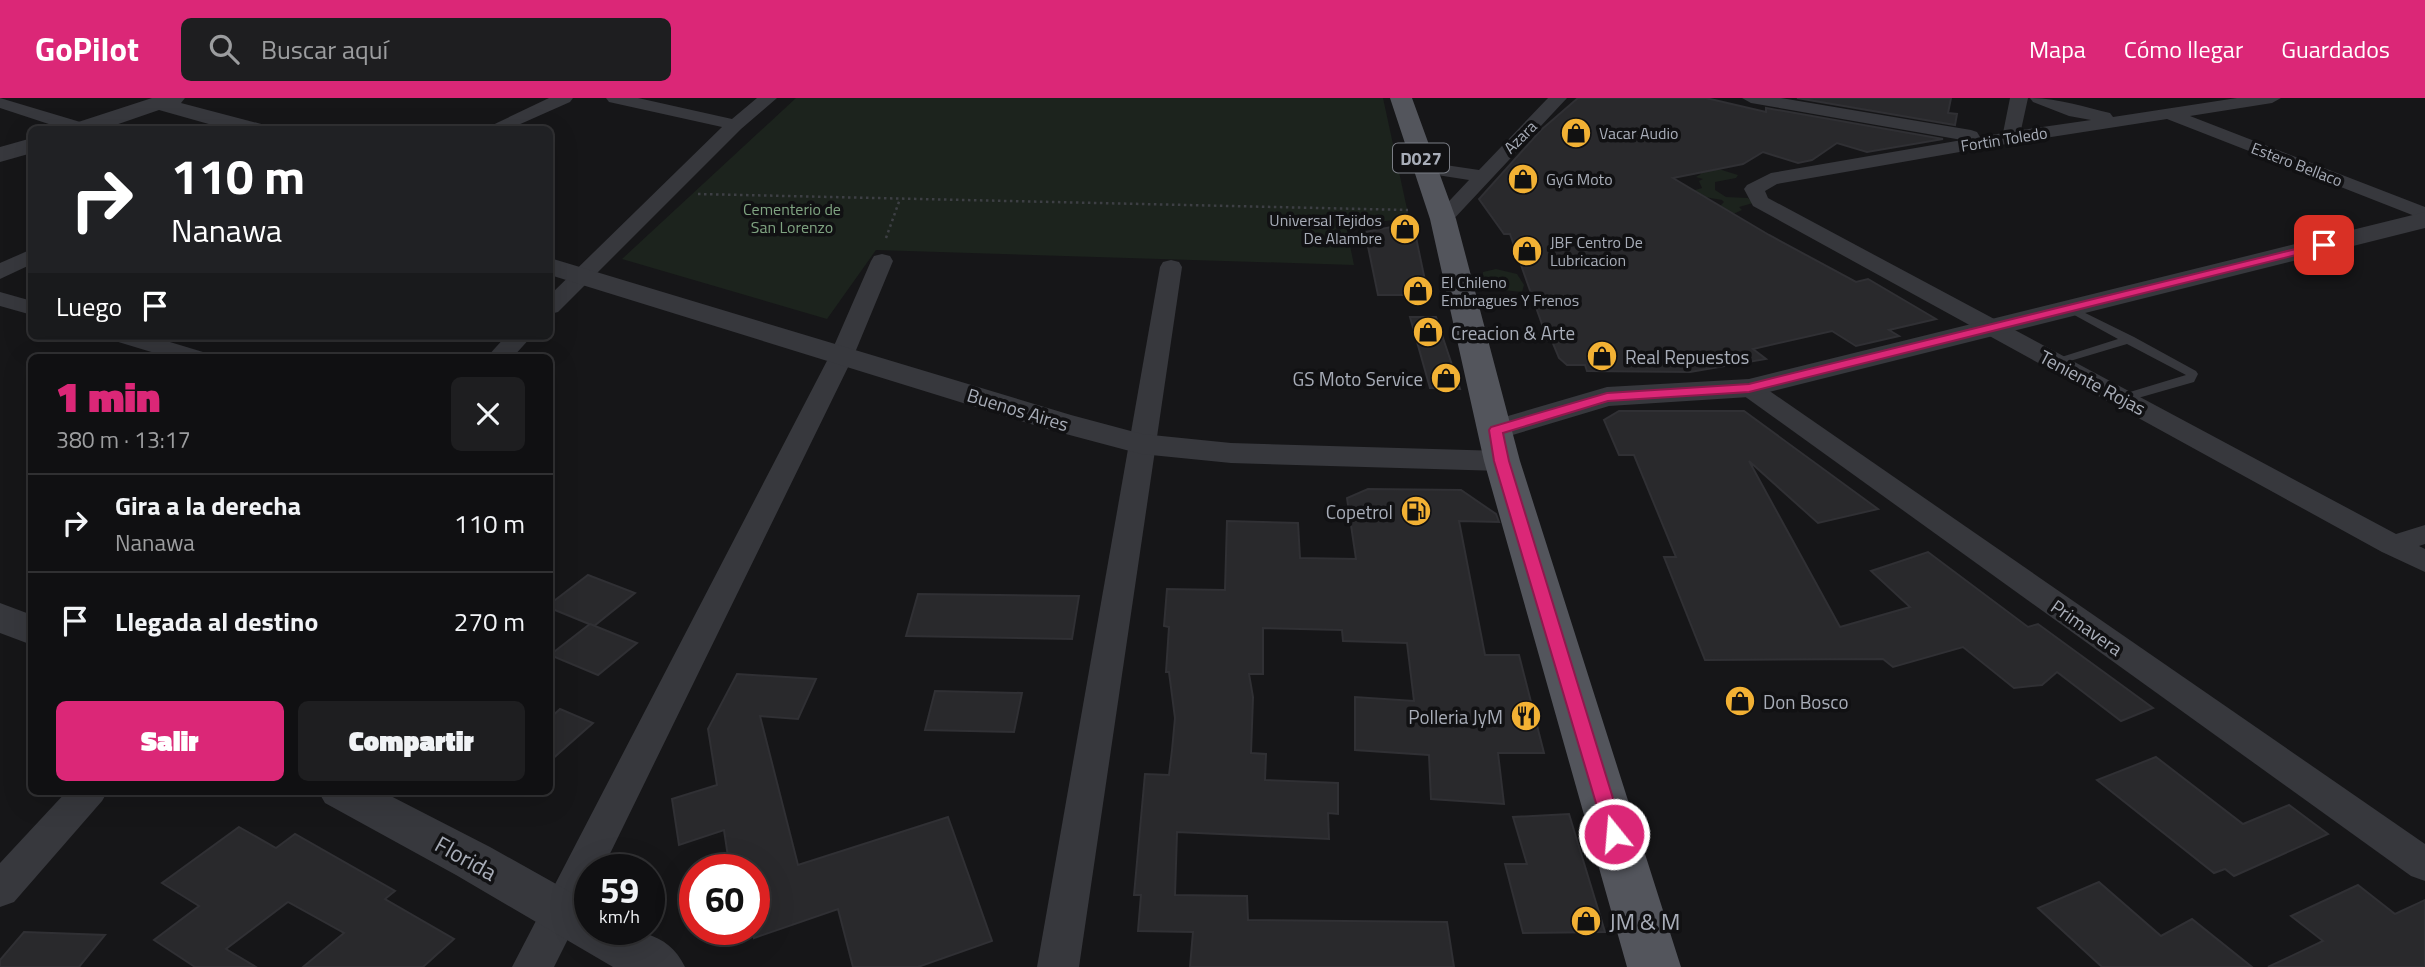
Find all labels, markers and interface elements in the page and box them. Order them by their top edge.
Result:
search box [181,18,671,81]
text: GoPilot [35,24,139,74]
icon: search [205,30,243,68]
text: Buscar aquí [261,30,388,69]
text: Mapa [2029,31,2086,67]
text: Cómo llegar [2124,31,2243,67]
text: Guardados [2281,31,2390,67]
street label: Azara [1498,115,1542,159]
shop icon: Vacar Audio [1559,116,1593,150]
street label: Fortin Toledo [1959,120,2049,158]
place label: Vacar Audio [1599,121,1678,145]
street label: Estero Bellaco [2248,136,2346,192]
text: 110 m [171,138,305,213]
road number: D027 [1393,144,1449,172]
icon: right [56,154,147,245]
shop icon: GyG Moto [1506,162,1540,196]
place label: GyG Moto [1546,167,1613,191]
park label: Cementerio de San Lorenzo [743,197,841,239]
text: Nanawa [171,206,282,254]
place label: Universal Tejidos De Alambre [1269,208,1382,250]
shop icon: Universal Tejidos De Alambre [1388,212,1422,246]
pin [2294,215,2354,275]
icon: arrive [2305,226,2343,264]
place label: JBF Centro De Lubricacion [1550,230,1643,272]
shop icon: JBF Centro De Lubricacion [1510,234,1544,268]
place label: El Chileno Embragues Y Frenos [1441,270,1579,312]
shop icon: El Chileno Embragues Y Frenos [1401,274,1435,308]
text: Luego [56,287,122,326]
icon: arrive [136,287,174,325]
shop icon: Creacion & Arte [1411,315,1445,349]
place label: Creacion & Arte [1451,318,1575,347]
shop icon: Real Repuestos [1585,339,1619,373]
place label: Real Repuestos [1625,342,1750,371]
street label: Teniente Rojas [2035,342,2151,422]
shop icon: GS Moto Service [1429,361,1463,395]
text: 1 min [56,364,160,428]
place label: GS Moto Service [1293,364,1423,393]
button: close [451,377,525,451]
street label: Buenos Aires [964,380,1073,438]
text: 380 m · 13:17 [56,422,191,457]
text: Gira a la derecha [115,486,301,525]
fuel station icon: Copetrol [1399,494,1433,528]
place label: Copetrol [1326,497,1393,526]
icon: right [56,504,94,542]
text: 110 m [454,504,525,543]
text: Nanawa [115,525,195,560]
street label: Primavera [2045,592,2129,663]
icon: arrive [56,602,94,640]
text: Llegada al destino [115,602,318,641]
text: 270 m [454,602,525,641]
shop icon: Don Bosco [1723,684,1757,718]
place label: Don Bosco [1763,687,1848,716]
restaurant icon: Polleria JyM [1509,699,1543,733]
button: Salir [56,701,284,781]
button: Compartir [298,701,525,781]
place label: Polleria JyM [1408,702,1503,731]
position arrow [1577,797,1651,871]
street label: Florida [429,827,504,890]
speed limit sign: 60 [679,854,770,945]
text: 59 [600,863,639,917]
text: km/h [599,903,640,930]
shop icon: JM & M [1569,904,1603,938]
place label: JM & M [1609,904,1680,939]

